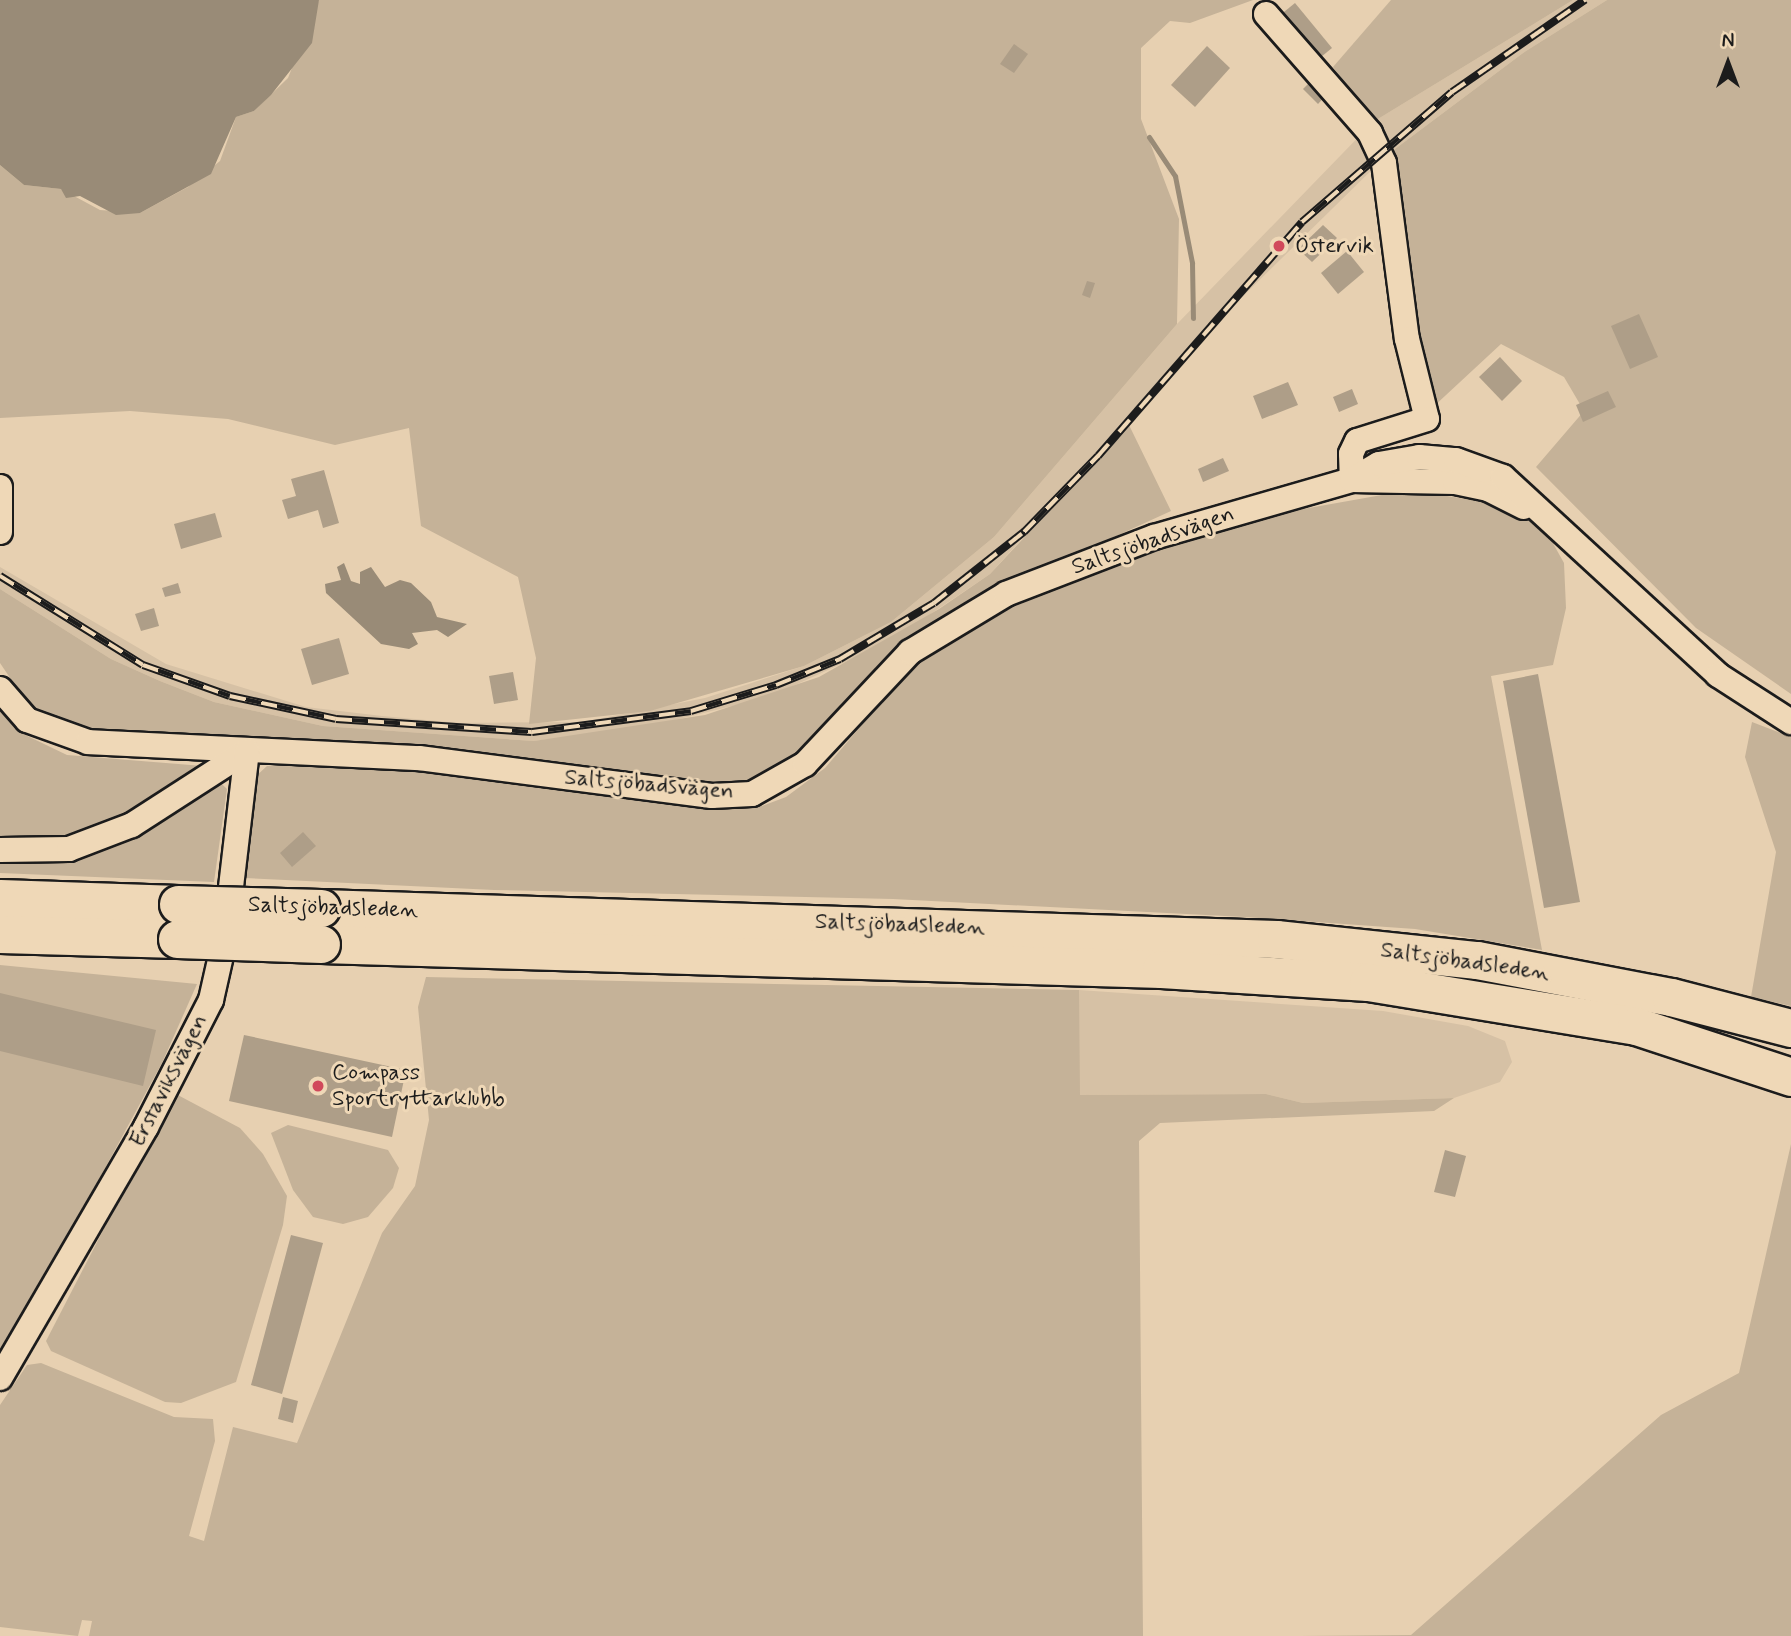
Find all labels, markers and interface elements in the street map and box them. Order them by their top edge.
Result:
north arrow [1693,28,1763,98]
text: N [1722,29,1734,54]
place label: Östervik [1295,232,1374,260]
marker: Östervik [1269,236,1289,256]
street label: Saltsjöbadsvägen [1068,500,1238,582]
street label: Saltsjöbadsvägen [563,764,735,806]
street label: Saltsjöbadsleden [247,891,419,925]
street label: Saltsjöbadsleden [814,908,986,942]
street label: Saltsjöbadsleden [1379,936,1551,988]
street label: Erstaviksvägen [124,1010,214,1152]
place label: Compass Sportryttarklubb [332,1059,505,1113]
marker: Compass Sportryttarklubb [310,1078,326,1094]

